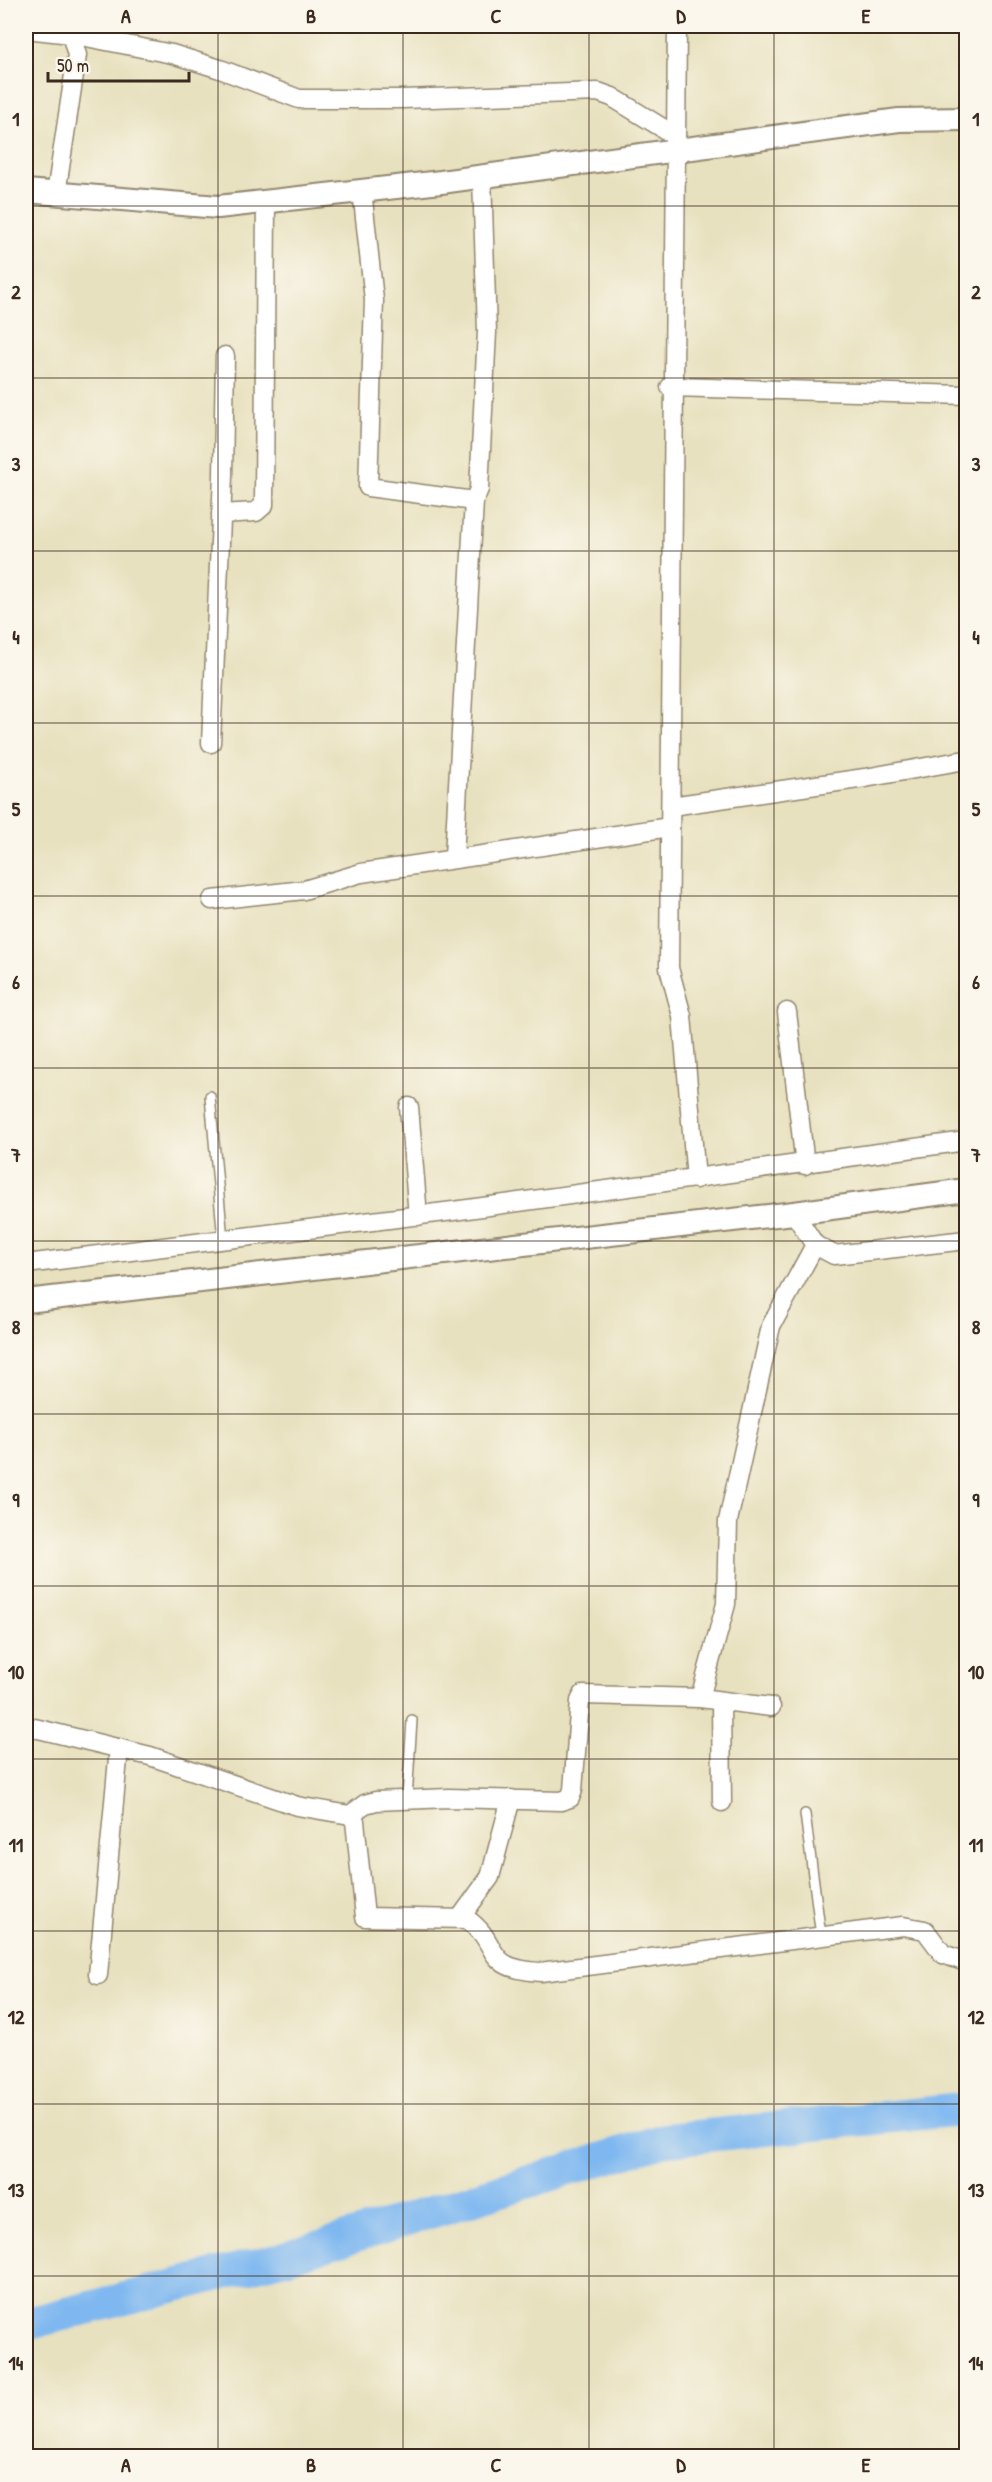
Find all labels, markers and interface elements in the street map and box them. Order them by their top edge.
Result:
text: A [121,2,131,29]
text: B [306,2,316,29]
text: C [491,2,502,29]
text: D [676,2,686,29]
text: E [862,2,871,29]
scale bar [48,45,189,83]
text: 50 m [57,53,89,78]
text: 1 [12,105,20,132]
text: 1 [972,105,980,132]
text: 2 [11,278,21,305]
text: 2 [971,278,981,305]
text: 3 [12,450,21,477]
text: 3 [972,450,981,477]
text: 4 [12,623,20,650]
text: 4 [972,623,980,650]
text: 5 [12,795,21,822]
text: 5 [972,795,981,822]
text: 6 [12,968,20,995]
text: 6 [972,968,980,995]
text: 7 [10,1141,21,1168]
text: 7 [970,1141,981,1168]
text: 8 [12,1313,21,1340]
text: 8 [972,1313,981,1340]
text: 9 [12,1486,20,1513]
text: 9 [972,1486,980,1513]
text: 10 [8,1658,24,1685]
text: 10 [968,1658,984,1685]
text: 11 [9,1831,23,1858]
text: 11 [969,1831,983,1858]
text: 12 [8,2003,25,2030]
text: 12 [968,2003,985,2030]
text: 13 [8,2176,24,2203]
text: 13 [968,2176,984,2203]
text: 14 [9,2349,24,2376]
text: 14 [969,2349,984,2376]
text: A [121,2451,131,2478]
text: B [306,2451,316,2478]
text: C [491,2451,502,2478]
text: D [676,2451,686,2478]
text: E [862,2451,871,2478]

